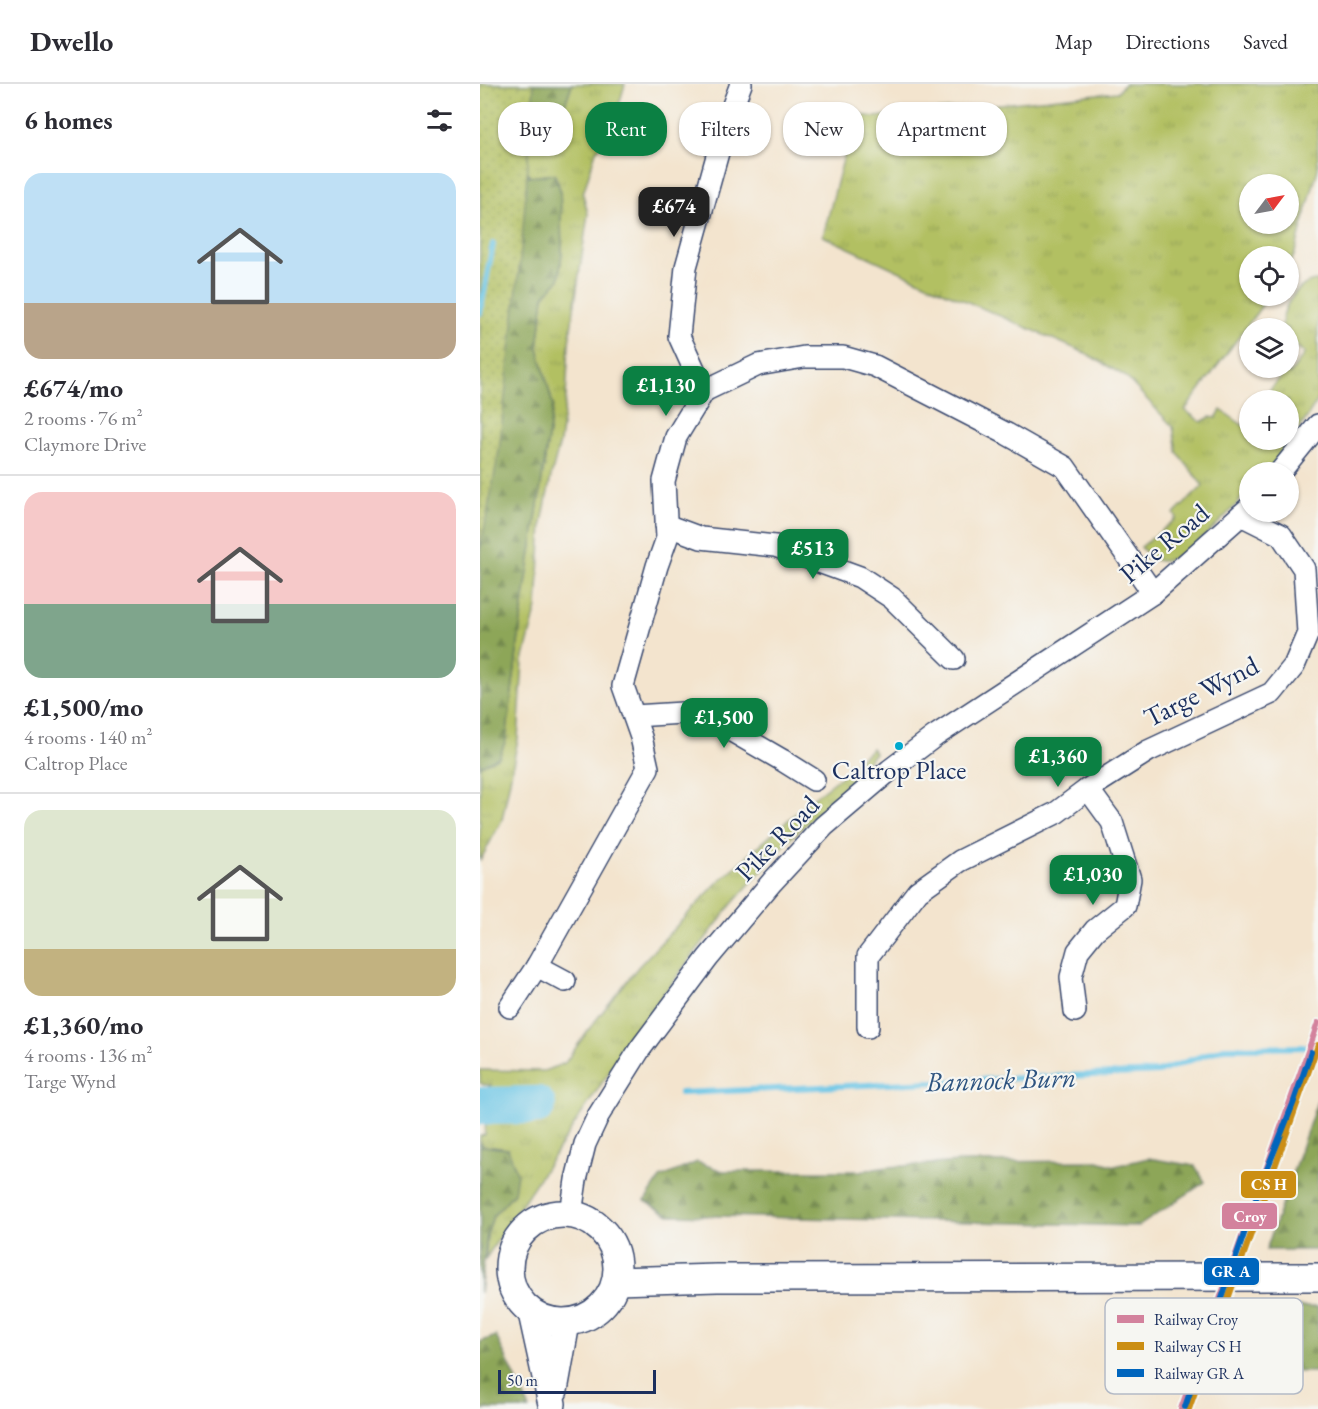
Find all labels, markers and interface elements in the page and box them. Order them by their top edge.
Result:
text: Dwello [30,23,113,59]
text: Map [1055,28,1092,55]
text: Directions [1125,28,1210,55]
text: Saved [1243,28,1288,55]
chip: Buy [498,102,573,156]
chip: Rent [585,102,667,156]
chip: Filters [679,102,771,156]
chip: New [783,102,864,156]
chip: Apartment [876,102,1007,156]
text: 6 homes [24,103,113,137]
icon: filters [423,104,456,137]
north arrow [1239,174,1299,234]
map controls [1239,174,1299,522]
pin: £674 [638,187,710,238]
text: £674 [652,193,696,219]
icon: home [186,212,294,320]
button: locate [1239,246,1299,306]
button: layers [1239,318,1299,378]
pin: £1,130 [617,366,715,417]
text: £674/mo [24,371,123,405]
text: £1,130 [637,372,695,398]
button: + [1239,390,1299,450]
text: 2 rooms · 76 m² [24,405,143,431]
text: Claymore Drive [24,431,146,457]
button: − [1239,462,1299,522]
street label: Pike Road [1112,495,1216,591]
pin: £513 [777,529,849,580]
icon: home [186,531,294,639]
text: £513 [791,535,835,561]
street label: Targe Wynd [1138,647,1265,735]
text: £1,500/mo [24,690,143,724]
pin: £1,500 [675,698,773,749]
text: £1,500 [695,704,753,730]
text: 4 rooms · 140 m² [24,724,152,750]
pin: £1,360 [1009,737,1107,788]
marker: Caltrop Place [893,740,905,752]
text: £1,360 [1029,743,1087,769]
text: Caltrop Place [24,750,128,776]
place label: Caltrop Place [832,753,966,787]
street label: Pike Road [727,787,827,889]
icon: home [186,849,294,957]
pin: £1,030 [1044,855,1142,906]
text: £1,030 [1064,861,1122,887]
text: £1,360/mo [24,1008,143,1042]
text: 4 rooms · 136 m² [24,1042,152,1068]
water label: Bannock Burn [924,1058,1077,1100]
text: Targe Wynd [24,1068,116,1094]
line badge: CS H [1240,1170,1297,1199]
text: CS H [1251,1174,1287,1195]
line badge: Croy [1221,1202,1278,1230]
text: Croy [1233,1206,1267,1227]
line badge: GR A [1203,1257,1260,1286]
text: GR A [1212,1261,1251,1282]
legend [1105,1298,1303,1394]
text: Railway Croy [1154,1309,1239,1330]
text: Railway CS H [1154,1336,1242,1357]
text: Railway GR A [1154,1363,1245,1384]
scale bar [498,1367,656,1394]
text: 50 m [507,1370,538,1391]

